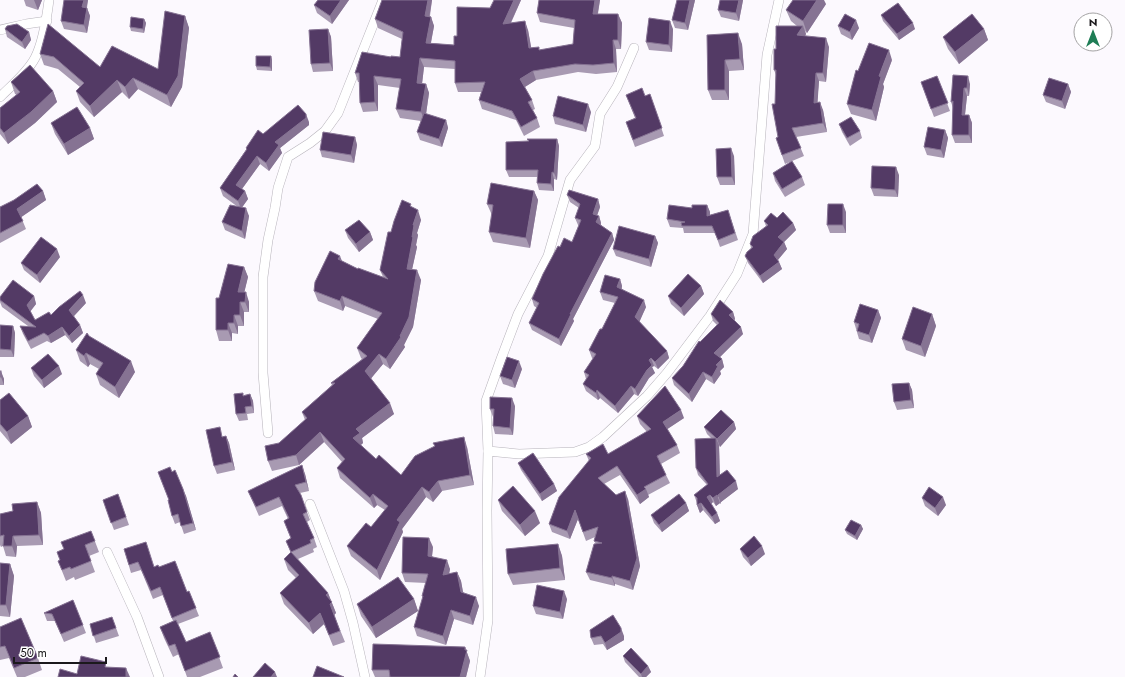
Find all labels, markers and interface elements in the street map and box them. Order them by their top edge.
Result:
north arrow [1073,12,1113,52]
text: N [1089,14,1097,30]
scale bar [14,639,106,665]
text: 50 m [20,644,47,662]

